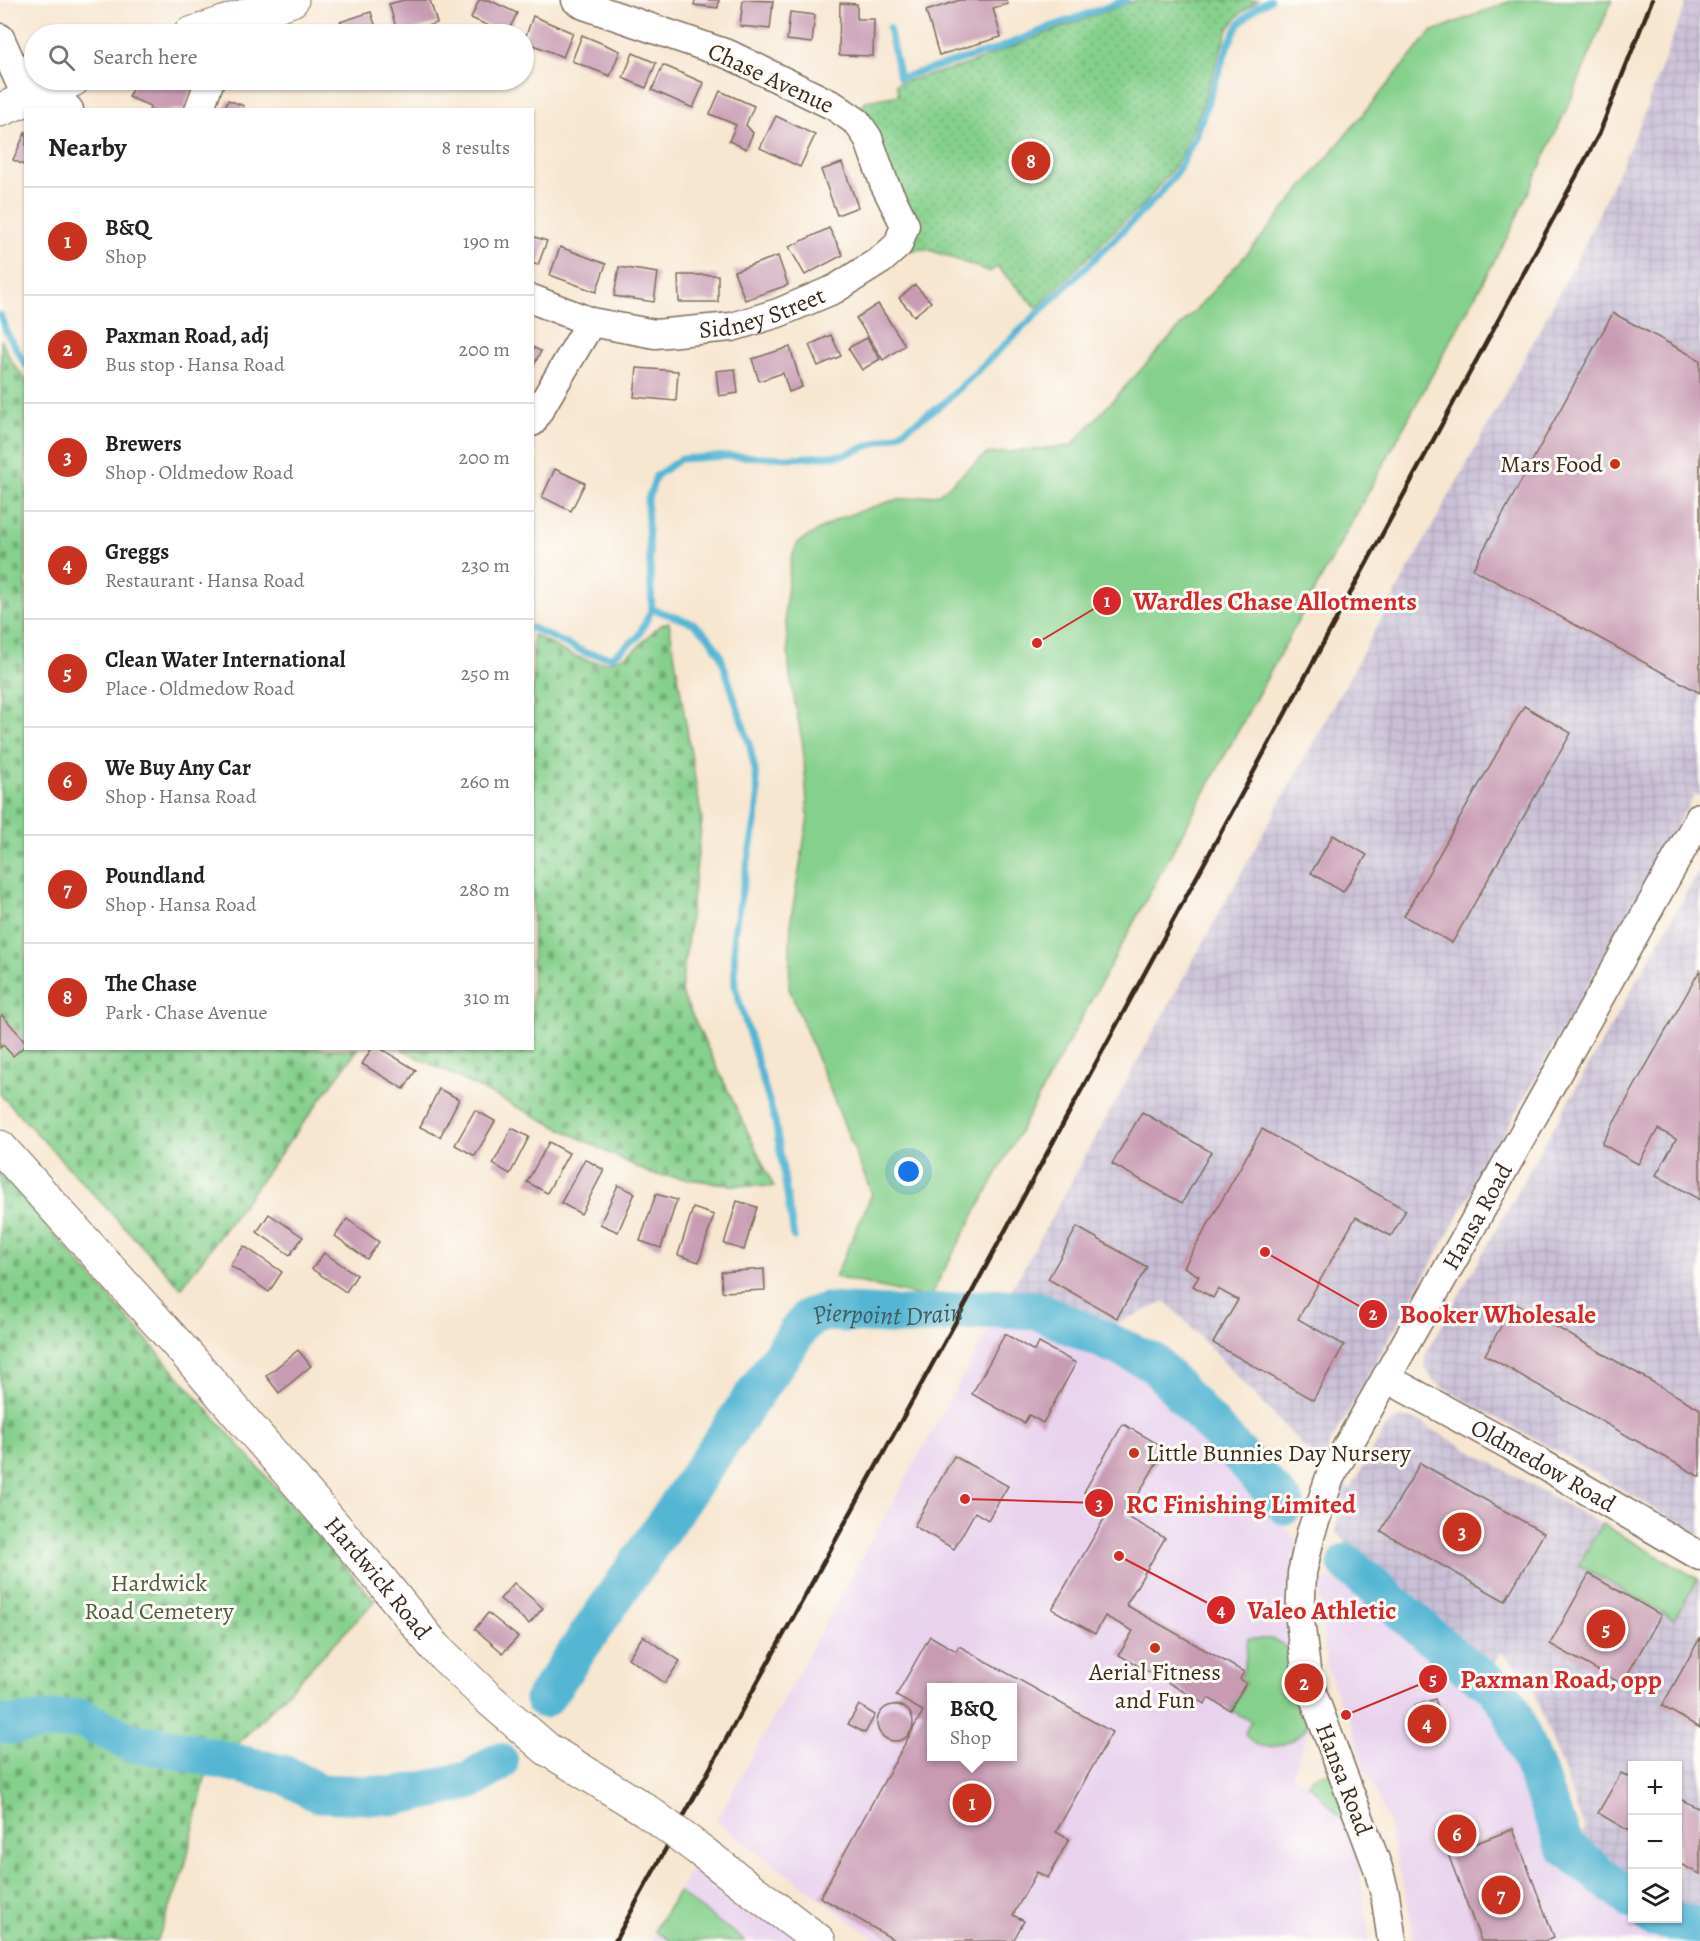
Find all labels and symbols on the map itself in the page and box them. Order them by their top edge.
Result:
street label: Chase Avenue [703,35,839,121]
pin: 8 [1012,138,1050,184]
street label: Sidney Street [698,279,830,346]
place label: Mars Food [1500,448,1603,480]
marker: Mars Food [1608,457,1622,471]
callout: Wardles Chase Allotments [1092,579,1429,623]
text: Wardles Chase Allotments [1132,584,1417,619]
text: 1 [1104,589,1111,613]
your location [894,1157,923,1186]
street label: Hansa Road [1434,1157,1520,1276]
callout: Booker Wholesale [1358,1292,1608,1336]
water label: Pierpoint Drain [808,1294,964,1334]
text: Booker Wholesale [1400,1297,1596,1332]
text: 2 [1369,1302,1378,1326]
street label: Oldmedow Road [1465,1411,1622,1520]
place label: Little Bunnies Day Nursery [1146,1437,1411,1469]
marker: Little Bunnies Day Nursery [1127,1446,1141,1460]
callout: RC Finishing Limited [1084,1481,1368,1525]
text: RC Finishing Limited [1126,1487,1357,1522]
text: 3 [1095,1492,1103,1516]
street label: Hardwick Road [317,1509,439,1646]
pin: 3 [1442,1510,1482,1555]
park label: Hardwick Road Cemetery [84,1567,234,1627]
callout: Valeo Athletic [1206,1588,1409,1632]
text: Valeo Athletic [1246,1593,1397,1628]
text: 4 [1217,1598,1226,1622]
pin: 5 [1586,1606,1626,1652]
marker: Aerial Fitness and Fun [1148,1641,1162,1655]
place label: Aerial Fitness and Fun [1088,1656,1221,1716]
callout: Paxman Road, opp [1418,1657,1674,1701]
pin: 2 [1284,1660,1324,1706]
text: Paxman Road, opp [1460,1662,1662,1697]
text: 5 [1429,1667,1437,1691]
pin: 4 [1408,1702,1446,1746]
street label: Hansa Road [1308,1718,1380,1840]
pin: 1 [952,1780,992,1826]
pin: 6 [1438,1812,1476,1856]
pin: 7 [1482,1872,1520,1918]

